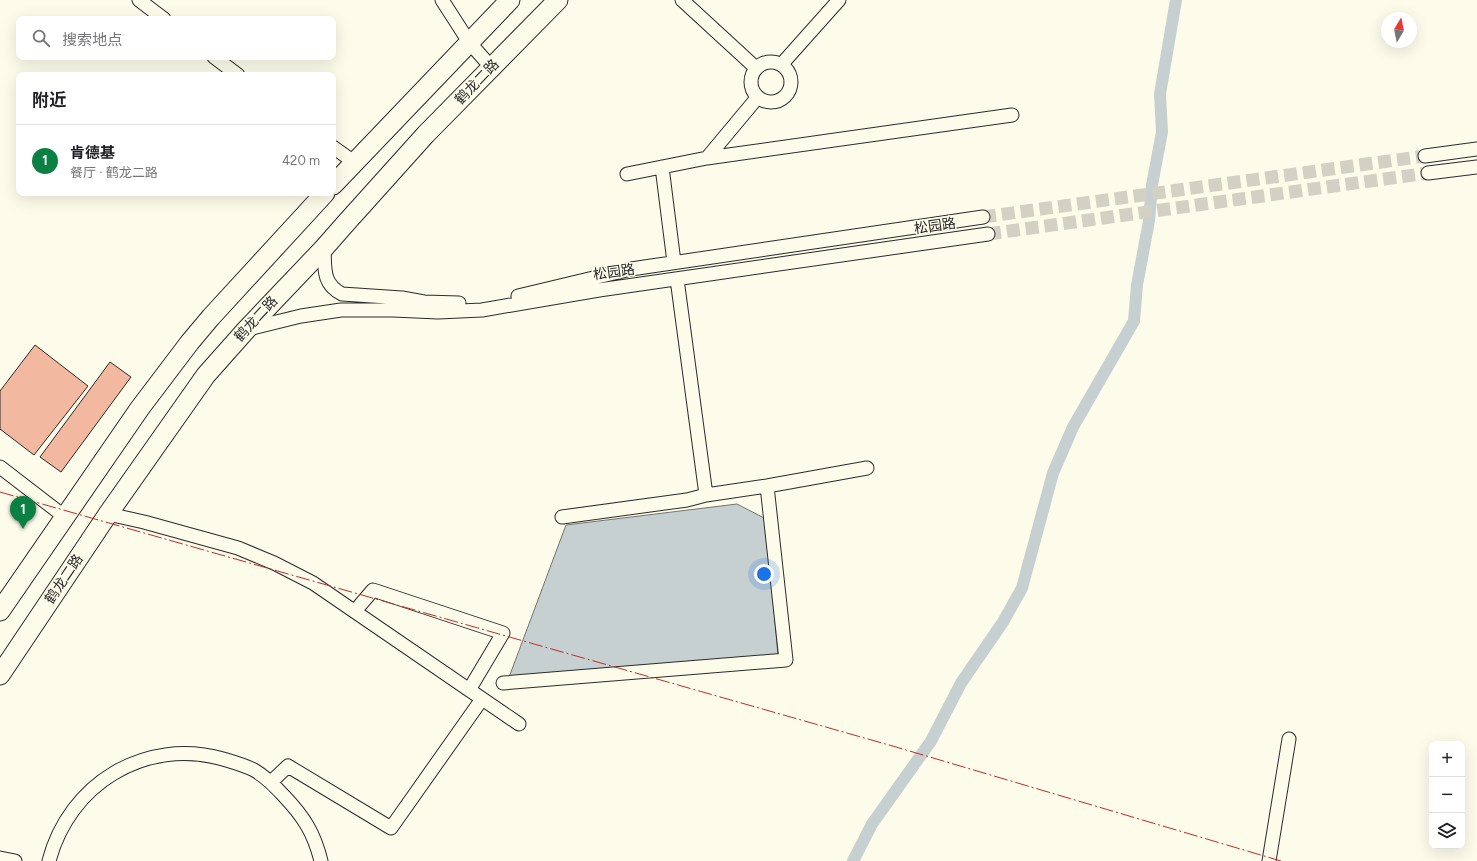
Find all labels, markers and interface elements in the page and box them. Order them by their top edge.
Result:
north arrow [1381,12,1417,48]
search box [16,16,336,60]
icon: search [30,27,52,49]
text: 搜索地点 [62,31,122,49]
street label: 鹤龙二路 [451,56,503,108]
text: 附近 [32,90,66,110]
text: 肯德基 [70,144,115,162]
text: 1 [42,153,48,168]
text: 420 m [282,153,320,168]
text: 餐厅 · 鹤龙二路 [70,165,158,180]
street label: 松园路 [913,215,957,237]
street label: 松园路 [592,261,636,283]
street label: 鹤龙二路 [231,293,281,345]
pin: 1 [10,496,36,529]
street label: 鹤龙二路 [41,551,87,607]
your location [754,564,774,584]
map controls [1429,741,1465,849]
button: + [1429,741,1465,777]
button: − [1429,777,1465,813]
button: layers [1429,813,1465,849]

